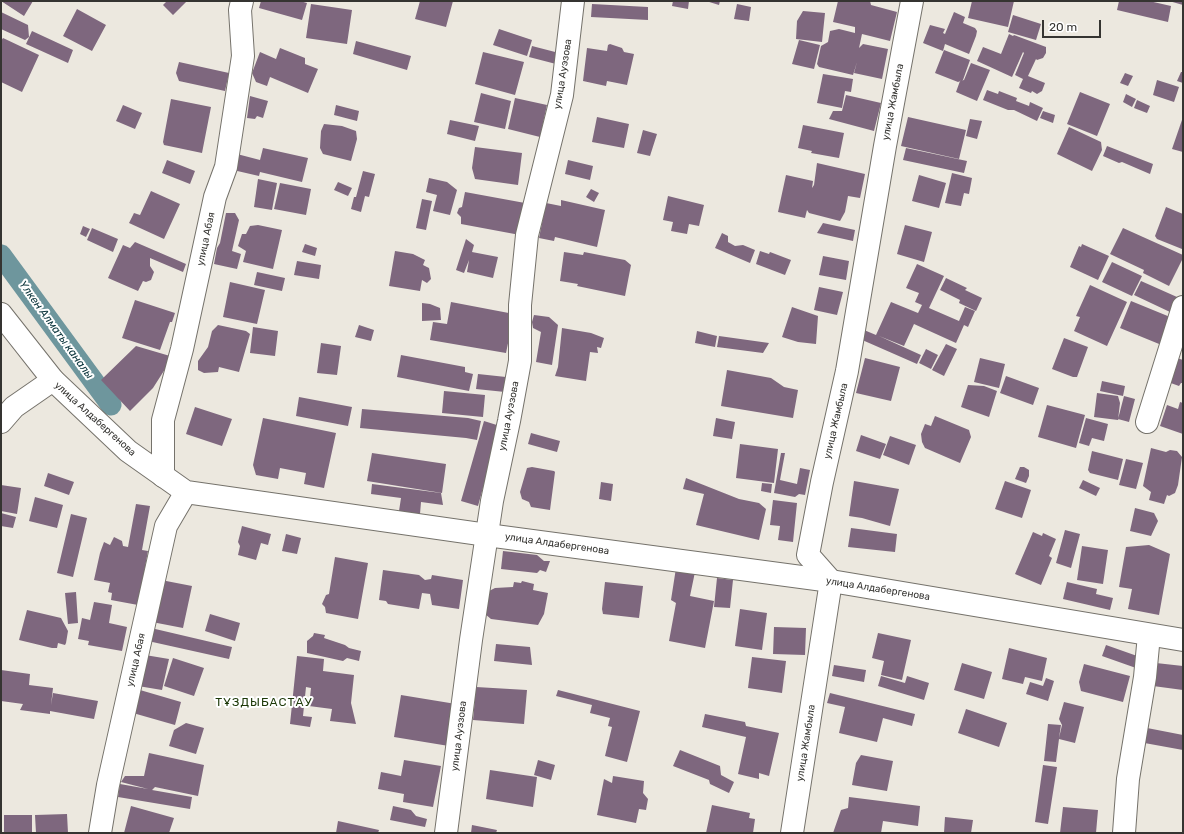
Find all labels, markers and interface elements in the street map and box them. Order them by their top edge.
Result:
scale bar [1044,12,1103,38]
text: 20 m [1049,20,1077,34]
street label: улица Ауэзова [552,38,574,110]
street label: улица Жамбыла [880,63,906,141]
street label: улица Абая [194,211,218,267]
water label: Үлкен Алматы каналы [16,278,96,382]
street label: улица Алдабергенова [52,379,138,459]
street label: улица Ауэзова [496,380,522,452]
street label: улица Жамбыла [821,382,851,460]
street label: улица Алдабергенова [504,531,610,557]
street label: улица Алдабергенова [825,575,931,603]
street label: улица Абая [124,632,148,688]
district label: ТҰЗДЫБАСТАУ [215,696,313,710]
street label: улица Ауэзова [449,700,469,772]
street label: улица Жамбыла [794,704,818,782]

